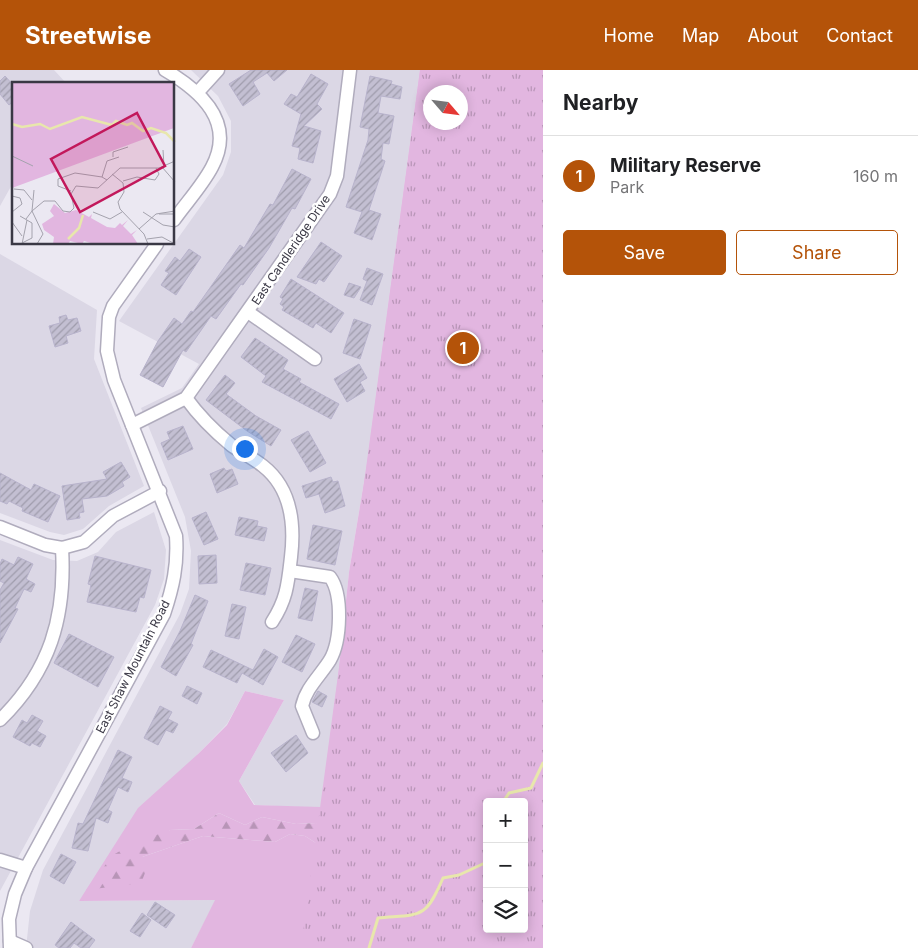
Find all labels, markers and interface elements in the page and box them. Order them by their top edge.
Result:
text: Streetwise [25,21,151,50]
text: Home [604,25,654,46]
text: Map [682,25,719,46]
text: About [747,25,798,46]
text: Contact [826,25,893,46]
inset map [12,82,175,245]
north arrow [423,85,468,130]
text: Nearby [563,90,638,115]
text: Military Reserve [610,154,761,177]
text: 1 [576,166,582,186]
text: 160 m [853,166,898,186]
text: Park [610,177,644,197]
street label: East Candleridge Drive [248,192,333,308]
button: Save [563,230,726,275]
button: Share [736,230,898,275]
pin: 1 [447,329,479,367]
your location [232,436,258,462]
street label: East Shaw Mountain Road [92,598,173,736]
map controls [483,798,528,933]
button: + [483,798,528,843]
button: − [483,843,528,888]
button: layers [483,888,528,933]

